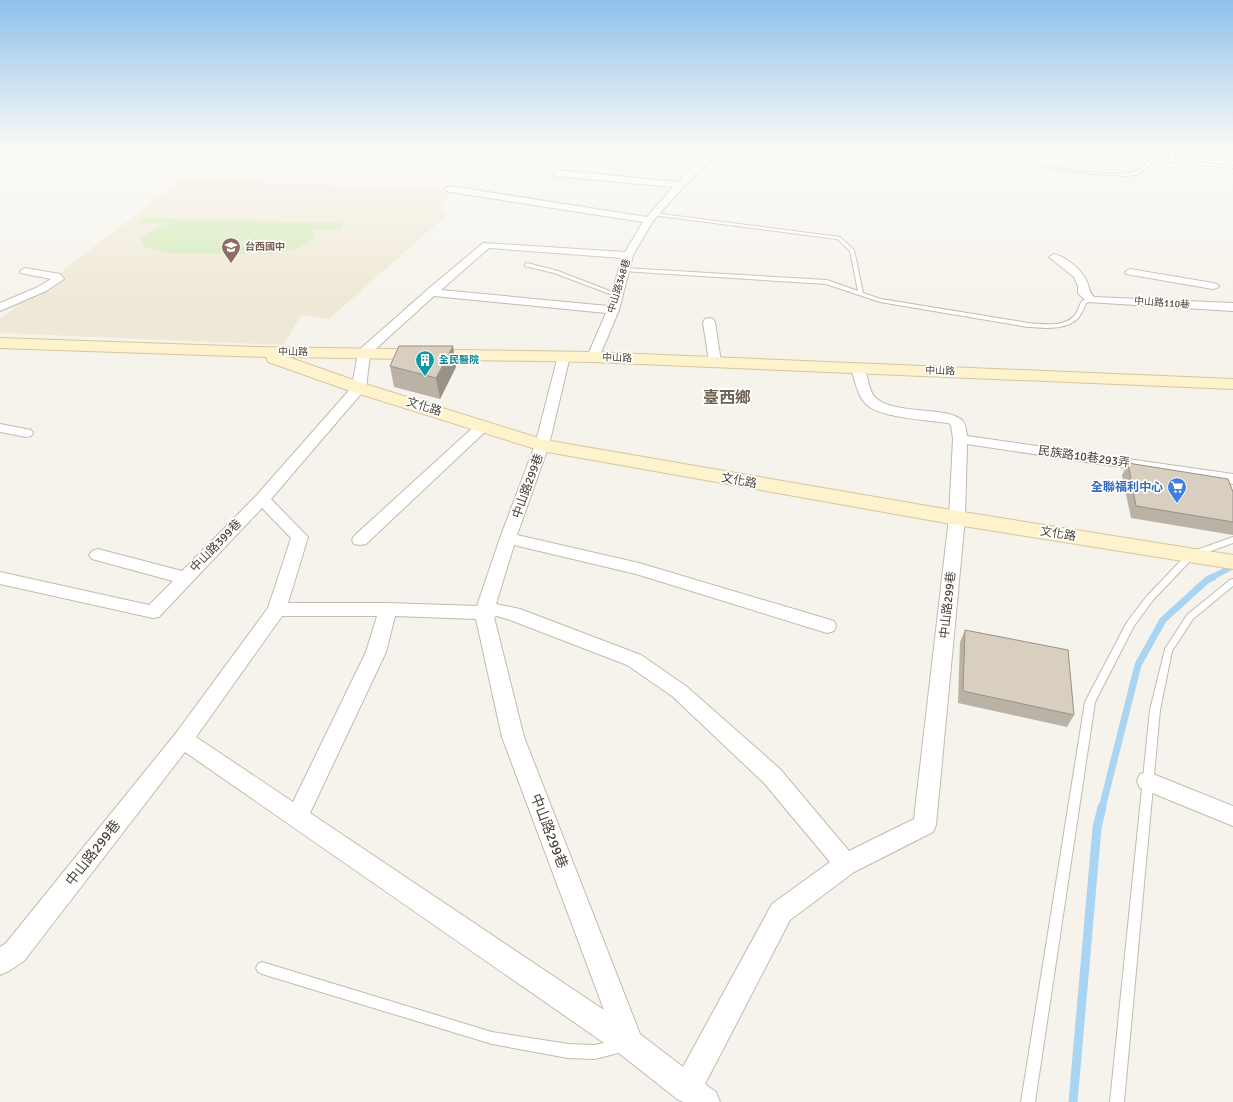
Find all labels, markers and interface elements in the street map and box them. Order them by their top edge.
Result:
school or university icon: 台西國中 [220,236,242,264]
place label: 台西國中 [245,241,285,253]
street label: 中山路348巷 [605,257,633,315]
street label: 中山路110巷 [1134,295,1190,311]
street label: 中山路 [278,346,308,358]
building icon: 全民醫院 [414,349,436,377]
street label: 中山路 [602,351,632,365]
place label: 全民醫院 [439,354,479,366]
street label: 中山路 [925,364,955,378]
district label: 臺西鄉 [703,388,751,408]
street label: 文化路 [405,395,443,419]
street label: 民族路10巷293弄 [1037,443,1131,471]
street label: 中山路299巷 [509,452,547,520]
street label: 文化路 [720,470,758,492]
supermarket icon: 全聯福利中心 [1166,476,1188,504]
place label: 全聯福利中心 [1091,480,1163,495]
street label: 中山路399巷 [187,517,245,575]
street label: 文化路 [1039,524,1077,544]
street label: 中山路299巷 [937,571,959,639]
street label: 中山路299巷 [527,791,571,871]
street label: 中山路299巷 [62,817,124,889]

